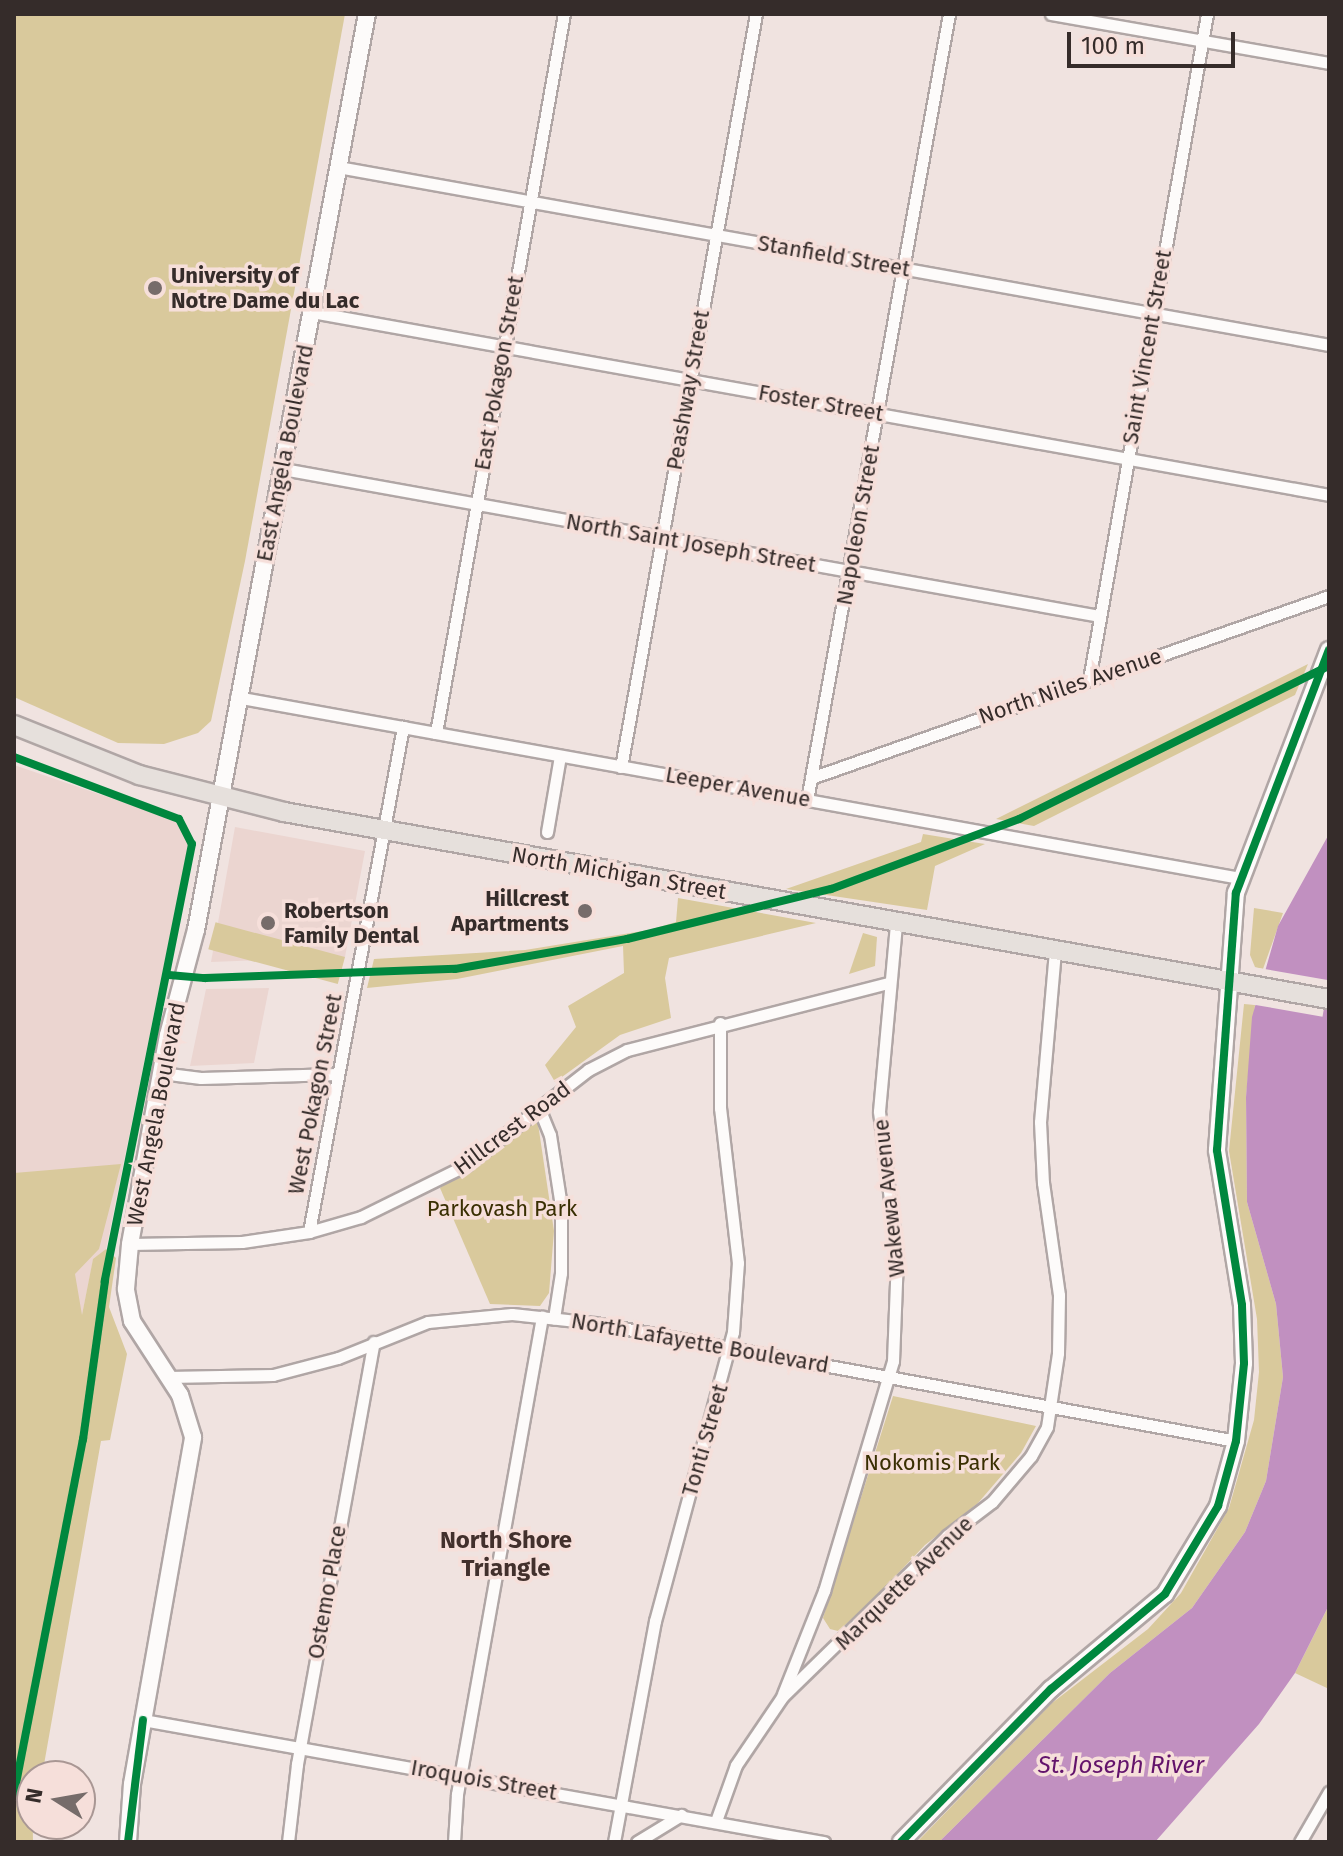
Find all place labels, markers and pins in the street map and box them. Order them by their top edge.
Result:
place label: University of Notre Dame du Lac [171,262,359,314]
marker: University of Notre Dame du Lac [146,279,164,297]
place label: Hillcrest Apartments [451,885,569,936]
place label: Robertson Family Dental [284,897,419,948]
marker: Hillcrest Apartments [576,902,594,920]
marker: Robertson Family Dental [259,914,277,932]

